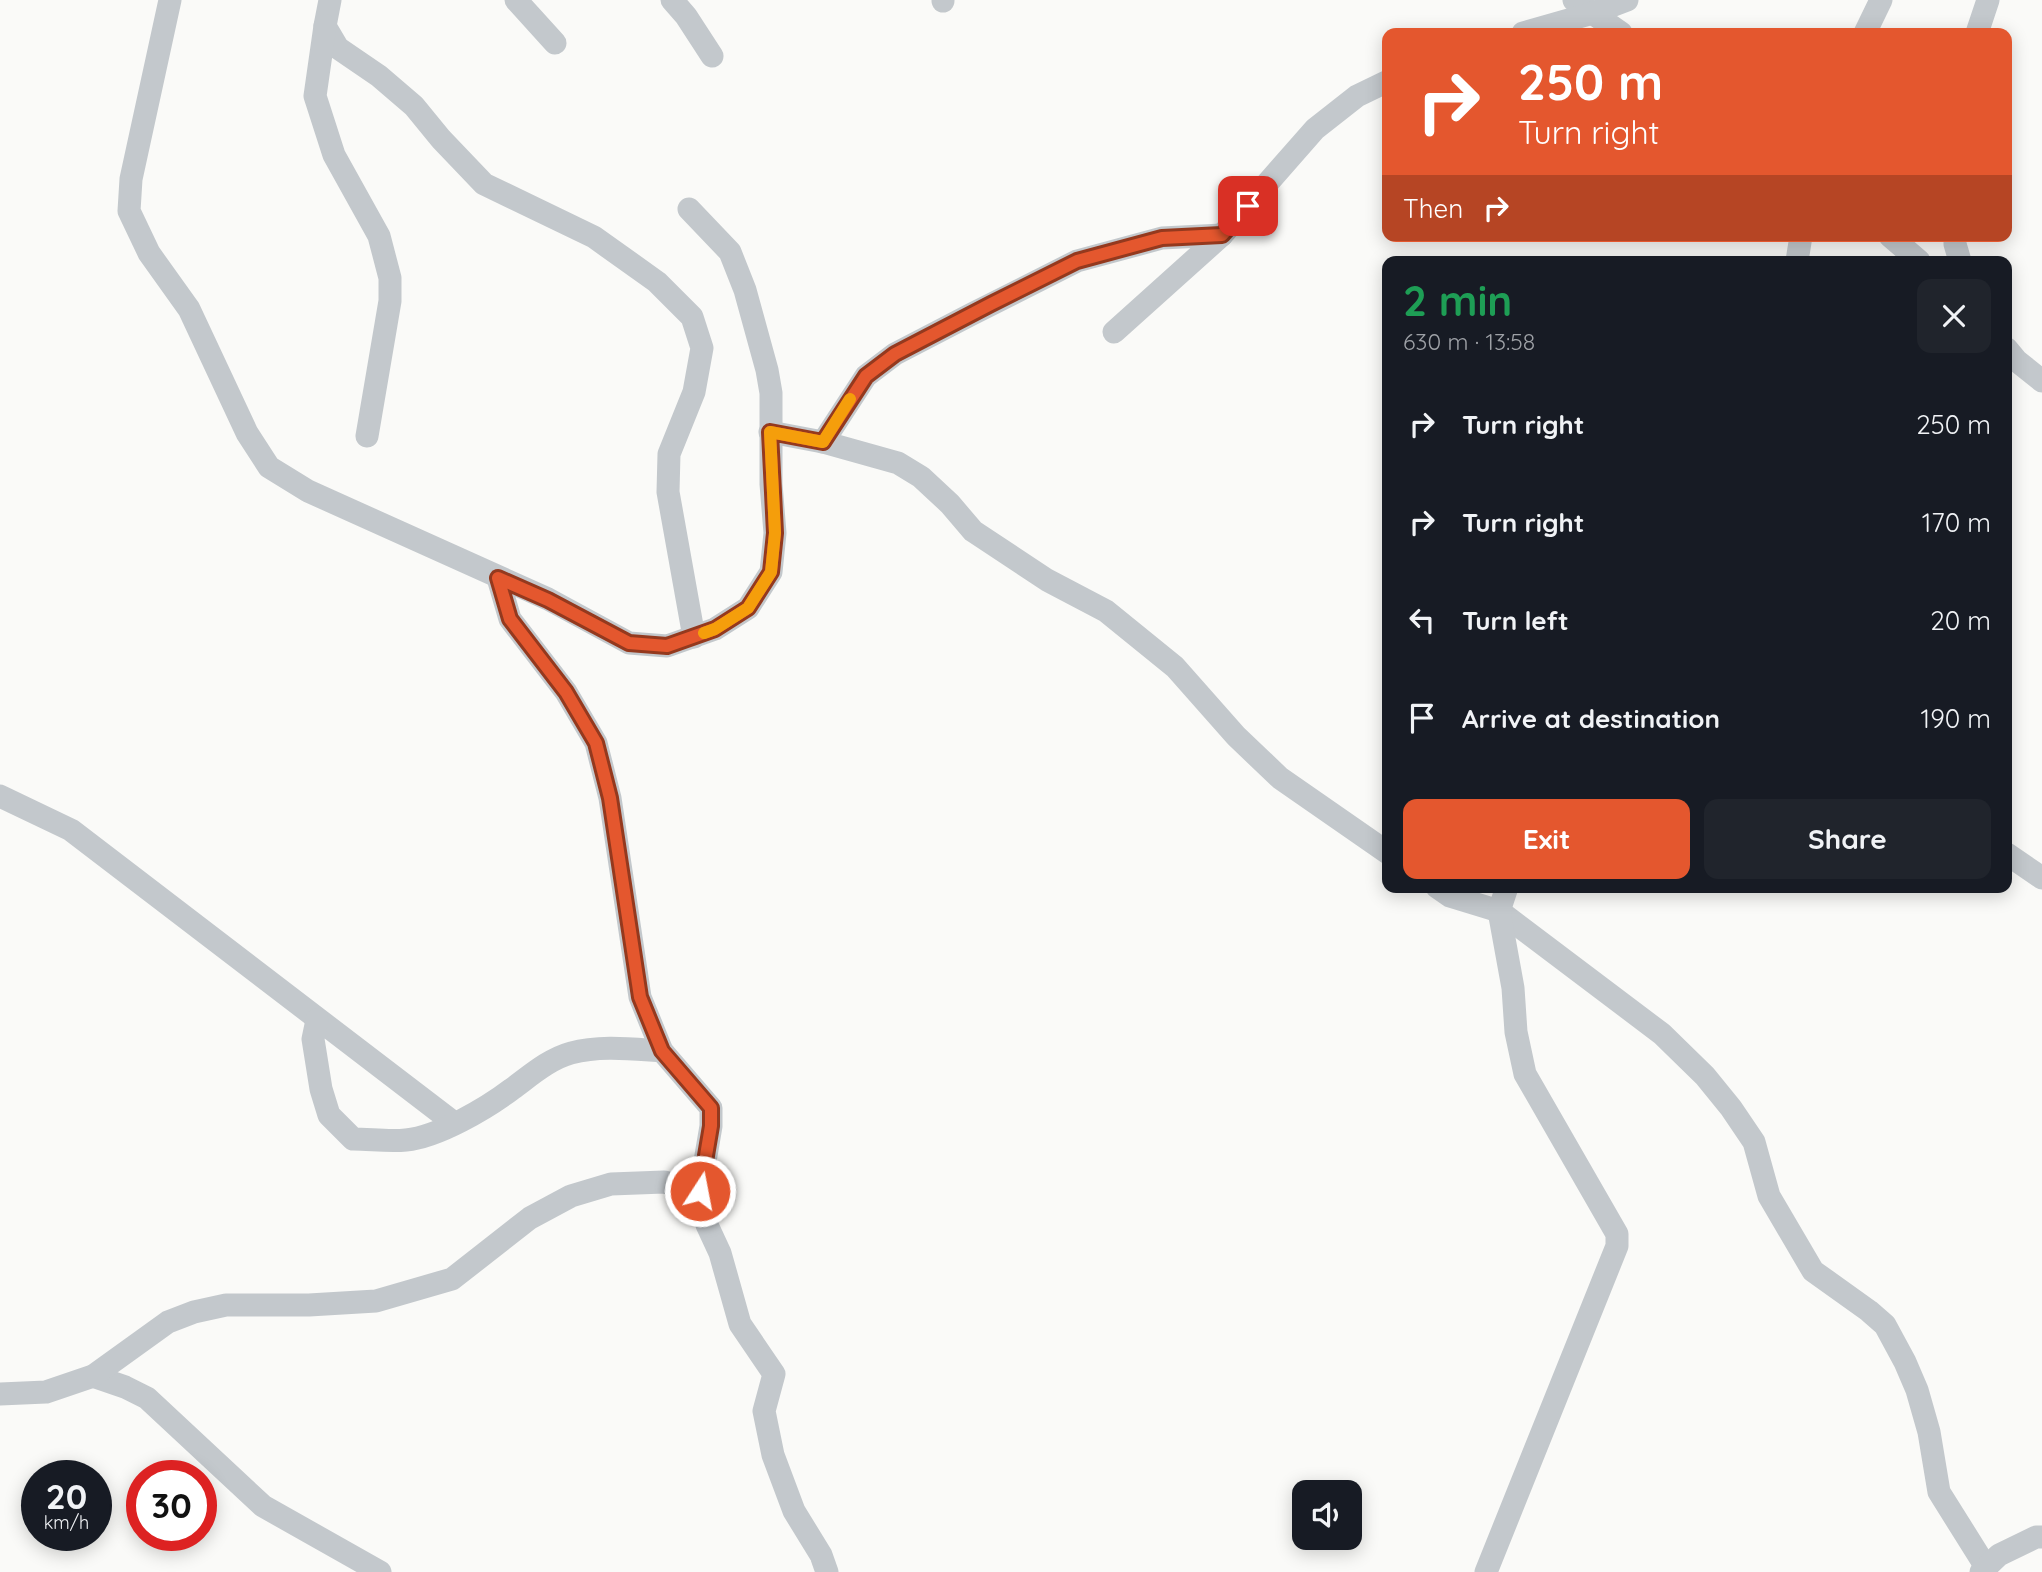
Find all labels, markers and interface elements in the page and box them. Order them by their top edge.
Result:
text: 250 m [1518,51,1663,112]
icon: right [1403,56,1494,147]
text: Turn right [1518,112,1659,152]
pin [1218,176,1278,236]
icon: arrive [1229,187,1267,225]
icon: right [1477,189,1515,227]
text: Then [1403,192,1463,225]
text: 2 min [1403,274,1512,327]
button: close [1917,279,1991,353]
text: 630 m · 13:58 [1403,327,1535,356]
icon: right [1403,405,1441,443]
text: Turn right [1462,408,1584,441]
text: 250 m [1916,408,1991,441]
icon: right [1403,503,1441,541]
text: Turn right [1462,506,1584,539]
text: 170 m [1922,506,1991,539]
icon: left [1403,601,1441,639]
text: Turn left [1462,604,1569,637]
text: 20 m [1930,604,1991,637]
icon: arrive [1403,699,1441,737]
text: Arrive at destination [1462,702,1720,735]
text: 190 m [1921,702,1991,735]
button: Exit [1403,799,1690,879]
button: Share [1704,799,1991,879]
position arrow [663,1154,737,1228]
speed limit sign: 30 [126,1460,217,1551]
text: 20 [46,1474,87,1518]
map controls [1292,1480,1362,1550]
button: sound [1292,1480,1362,1550]
text: km/h [44,1511,89,1534]

